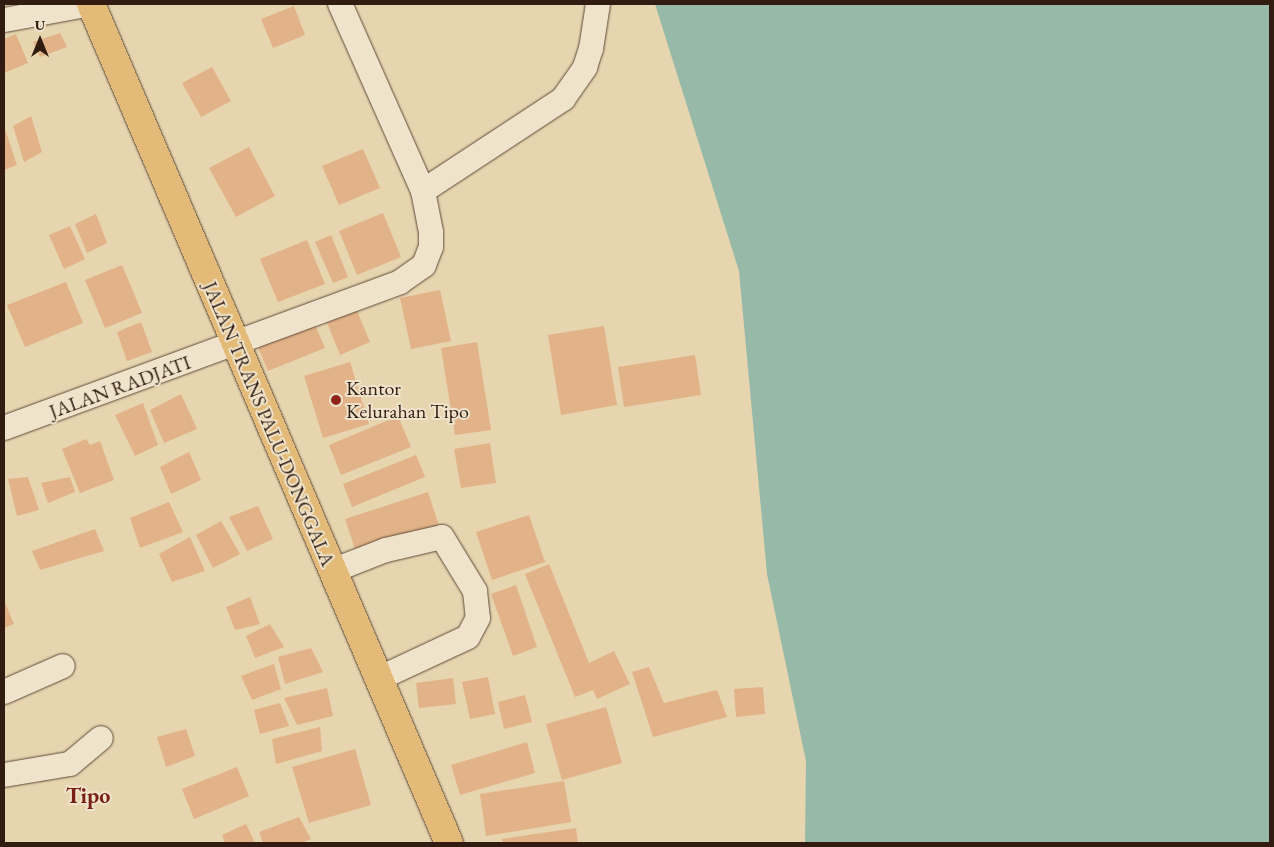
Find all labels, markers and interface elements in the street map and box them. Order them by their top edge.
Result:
north arrow [15,15,65,65]
text: U [35,16,45,34]
street label: JALAN TRANS PALU-DONGGALA [198,278,340,570]
street label: JALAN RADJATI [46,350,194,424]
place label: Kantor Kelurahan Tipo [346,376,469,423]
marker: Kantor Kelurahan Tipo [330,394,342,406]
district label: Tipo [66,783,110,809]

